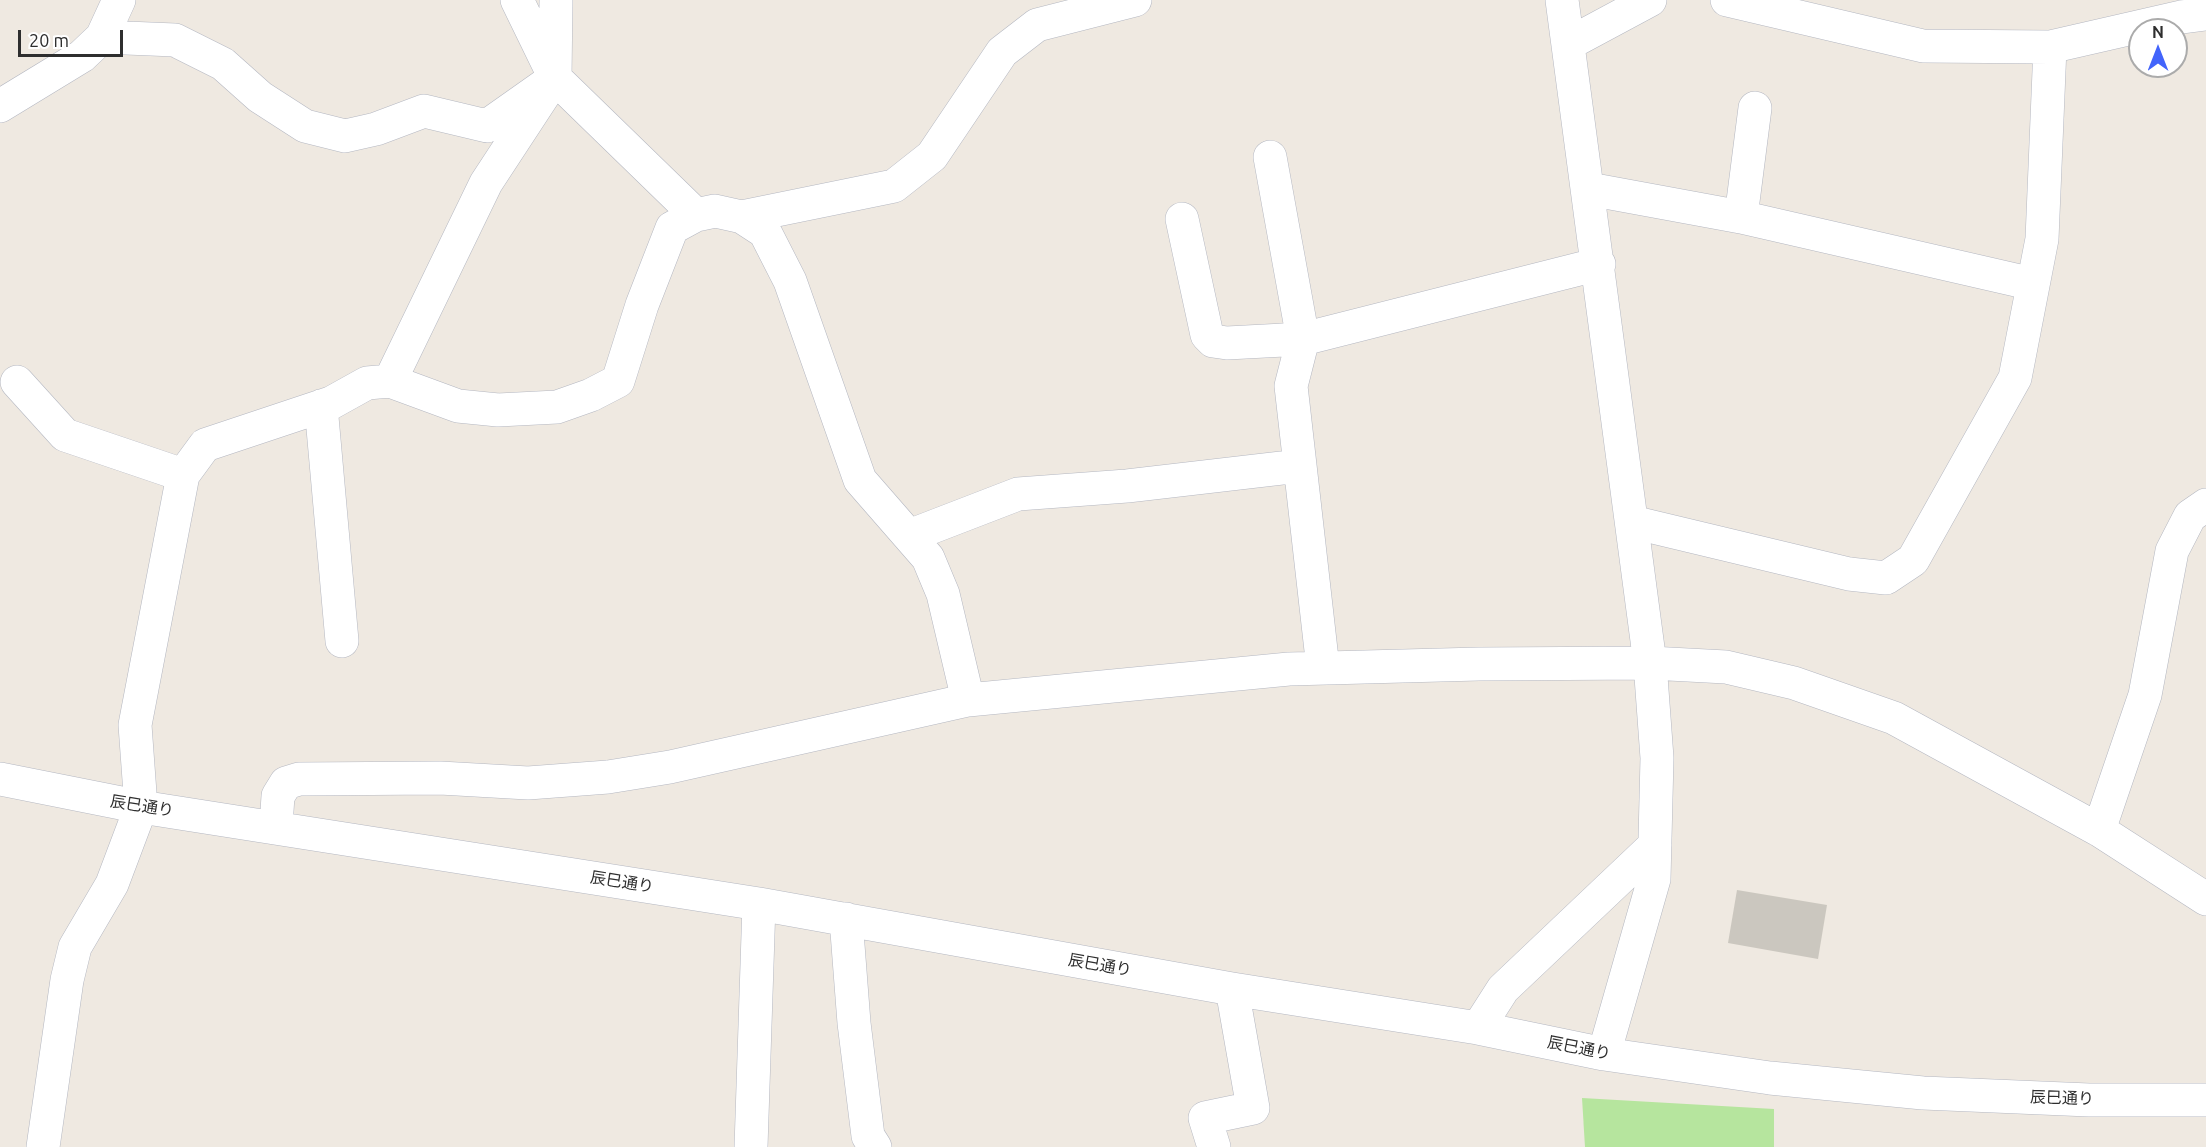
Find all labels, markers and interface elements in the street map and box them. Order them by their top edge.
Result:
scale bar [21,18,126,56]
north arrow [2128,18,2188,78]
text: N [2152,23,2164,41]
text: 20 m [29,30,69,50]
street label: 辰巳通り [109,792,175,820]
street label: 辰巳通り [589,868,655,896]
street label: 辰巳通り [1067,950,1133,980]
street label: 辰巳通り [1546,1032,1612,1064]
street label: 辰巳通り [2030,1087,2094,1109]

